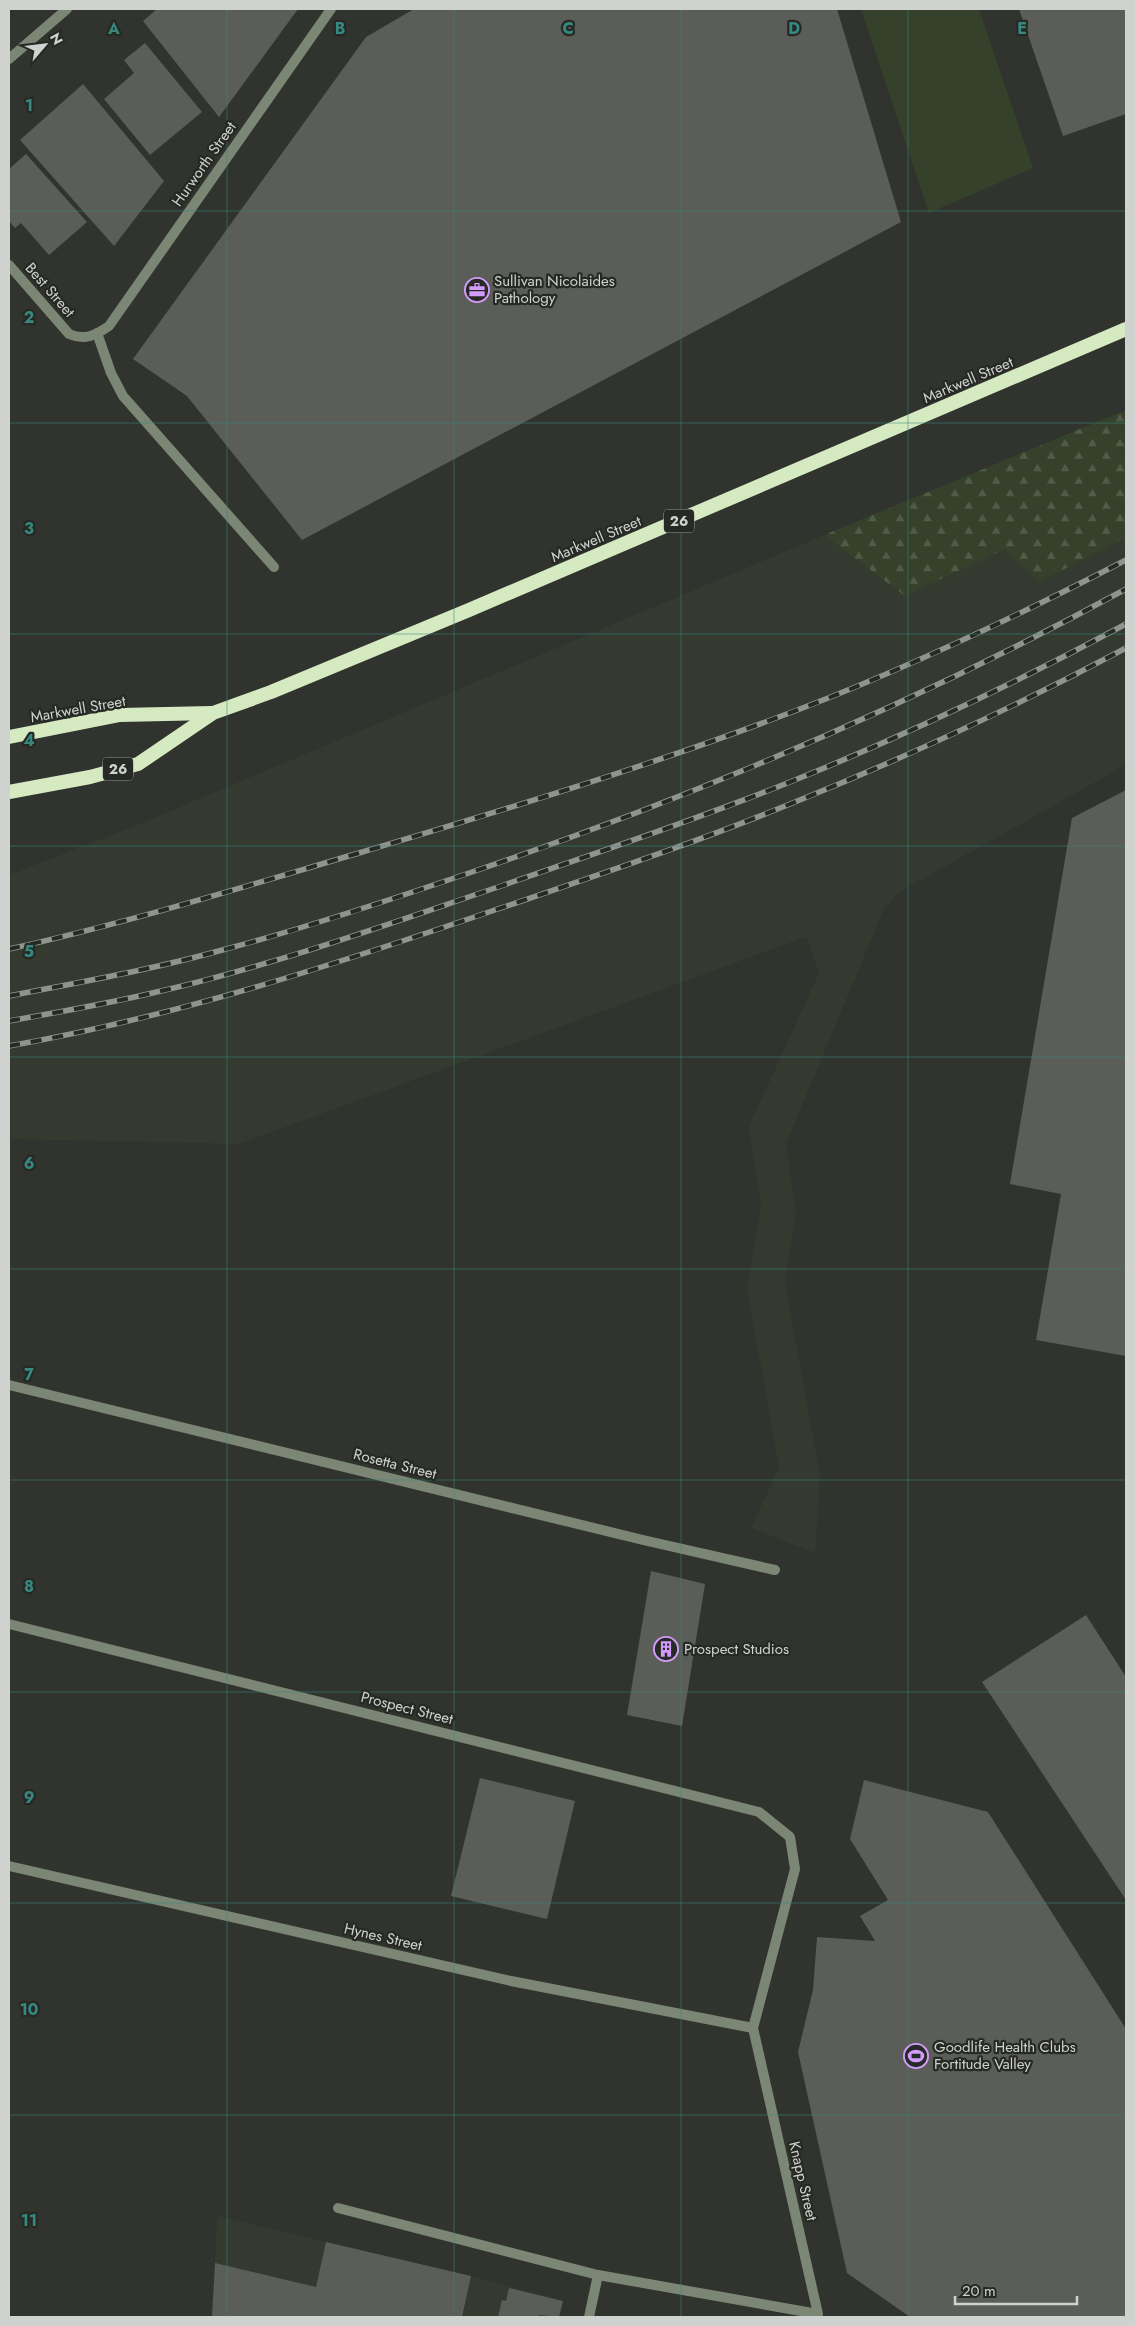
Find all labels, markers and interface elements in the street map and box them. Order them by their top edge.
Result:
text: A [107,17,120,40]
text: B [335,17,345,40]
text: C [562,17,574,40]
text: D [788,17,800,40]
text: E [1017,17,1027,40]
north arrow [20,20,70,70]
text: N [45,29,68,49]
text: 1 [25,94,33,117]
street label: Hurworth Street [167,117,242,211]
street label: Best Street [20,258,80,322]
place label: Sullivan Nicolaides Pathology [494,270,615,309]
office icon: Sullivan Nicolaides Pathology [464,277,490,303]
text: 2 [24,306,34,329]
street label: Markwell Street [919,351,1017,409]
street label: Markwell Street [547,510,645,568]
road number: 26 [664,510,694,532]
text: 3 [24,517,34,540]
street label: Markwell Street [29,690,128,728]
text: 4 [23,729,35,752]
road number: 26 [103,758,133,781]
text: 5 [24,940,34,963]
text: 6 [24,1152,34,1175]
text: 7 [24,1363,34,1386]
street label: Rosetta Street [351,1443,439,1485]
text: 8 [24,1575,34,1598]
building icon: Prospect Studios [653,1636,679,1662]
place label: Prospect Studios [684,1638,789,1660]
street label: Prospect Street [359,1686,456,1730]
text: 9 [24,1786,34,1809]
street label: Hynes Street [342,1917,424,1957]
text: 10 [20,1998,38,2021]
place label: Goodlife Health Clubs Fortitude Valley [934,2036,1076,2075]
sports icon: Goodlife Health Clubs Fortitude Valley [903,2043,929,2069]
street label: Knapp Street [783,2139,823,2223]
text: 11 [21,2209,37,2232]
scale bar [955,2274,1078,2306]
text: 20 m [962,2280,996,2302]

